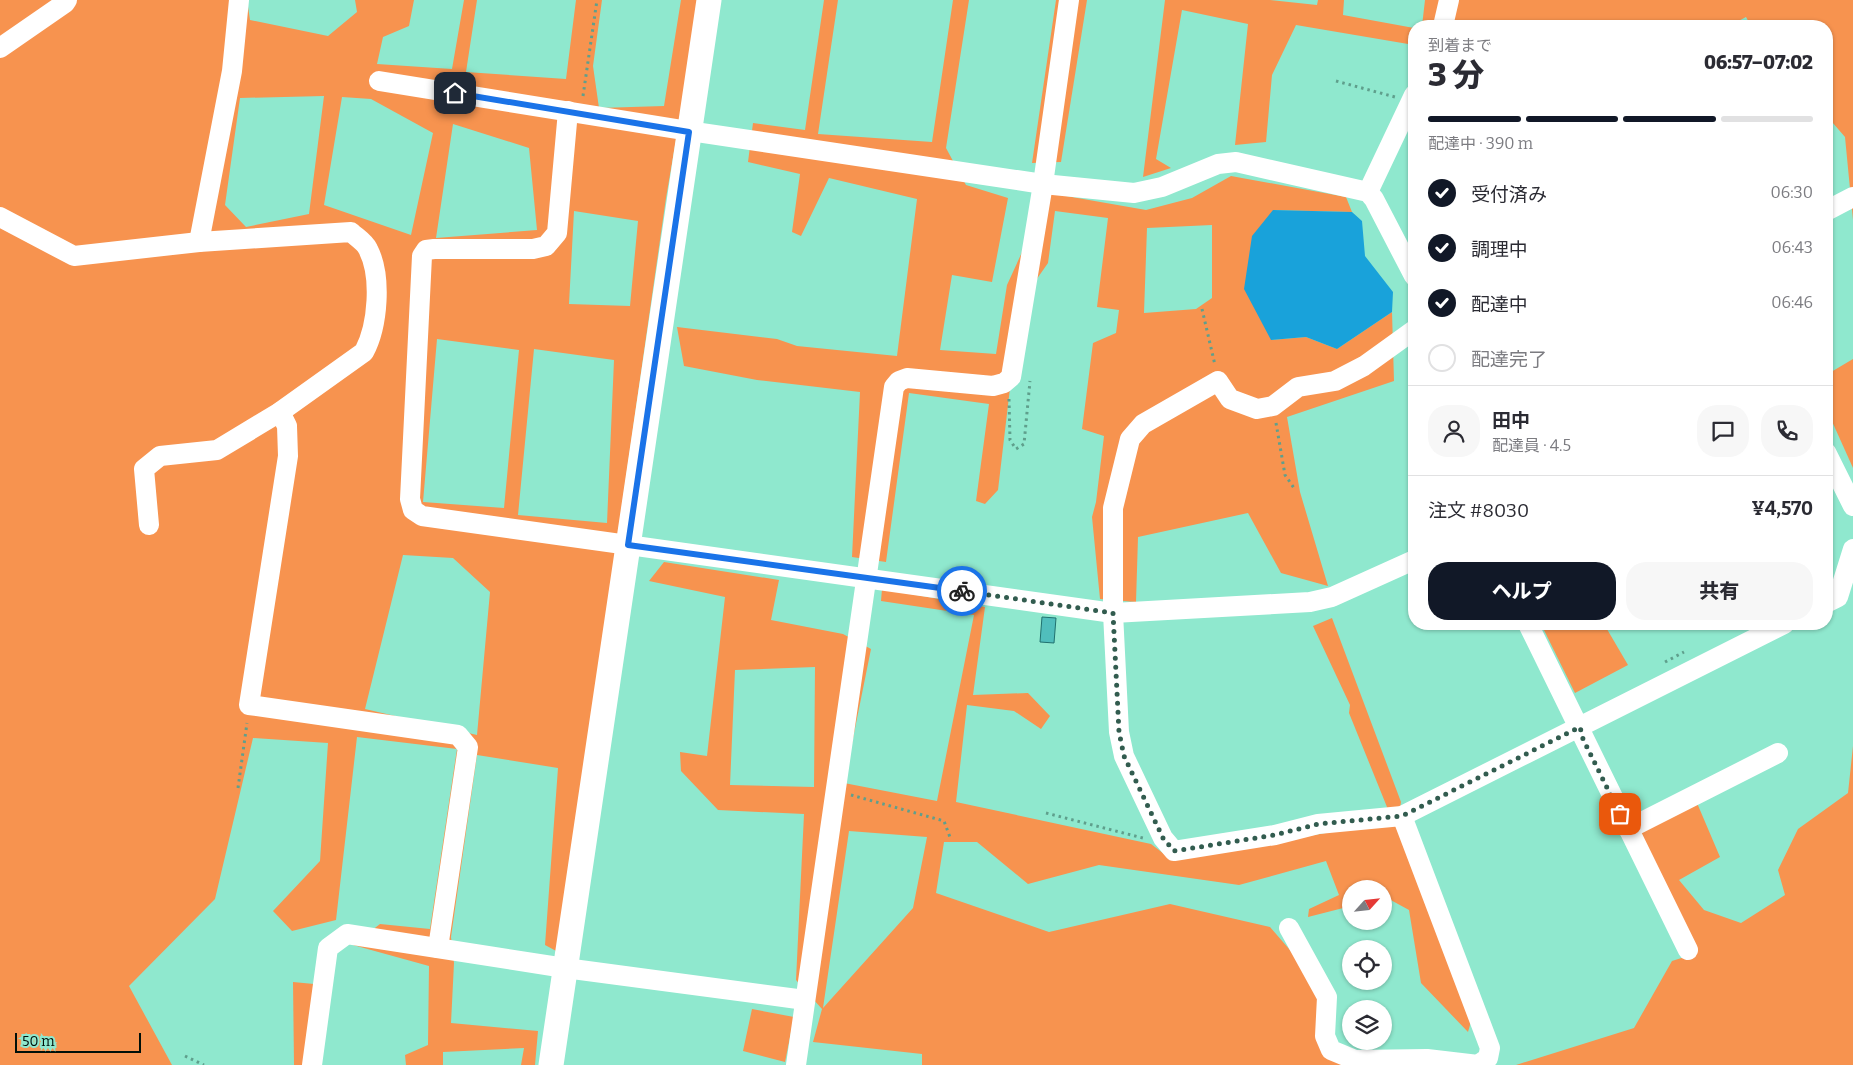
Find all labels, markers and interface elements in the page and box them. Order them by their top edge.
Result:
text: 到着まで [1428,36,1492,55]
text: 06:57–07:02 [1704,51,1813,74]
text: 3 分 [1428,56,1484,94]
pin [434,72,476,114]
icon: home [441,79,469,107]
text: 配達中 · 390 m [1428,134,1533,153]
icon: check [1428,179,1456,207]
text: 受付済み [1471,183,1547,206]
text: 06:30 [1771,183,1813,202]
icon: check [1428,234,1456,262]
text: 調理中 [1471,238,1528,261]
text: 06:43 [1772,238,1813,257]
icon: check [1428,289,1456,317]
text: 配達中 [1471,293,1528,316]
text: 06:46 [1771,293,1813,312]
text: 配達完了 [1471,348,1547,371]
button: person [1428,405,1480,457]
button: chat [1697,405,1749,457]
button: phone [1761,405,1813,457]
text: 田中 [1492,409,1530,432]
text: 配達員 · 4.5 [1492,436,1571,455]
text: ¥4,570 [1752,497,1813,520]
text: 注文 #8030 [1428,499,1529,522]
button: ヘルプ [1428,562,1616,620]
button: 共有 [1626,562,1813,620]
courier [937,566,987,616]
icon: bike [948,577,976,605]
pin [1599,793,1641,835]
icon: bag [1606,800,1634,828]
north arrow [1342,880,1392,930]
map controls [1342,880,1392,1050]
button: locate [1342,940,1392,990]
button: layers [1342,1000,1392,1050]
scale bar [15,1030,141,1053]
text: 50 m [22,1033,55,1050]

